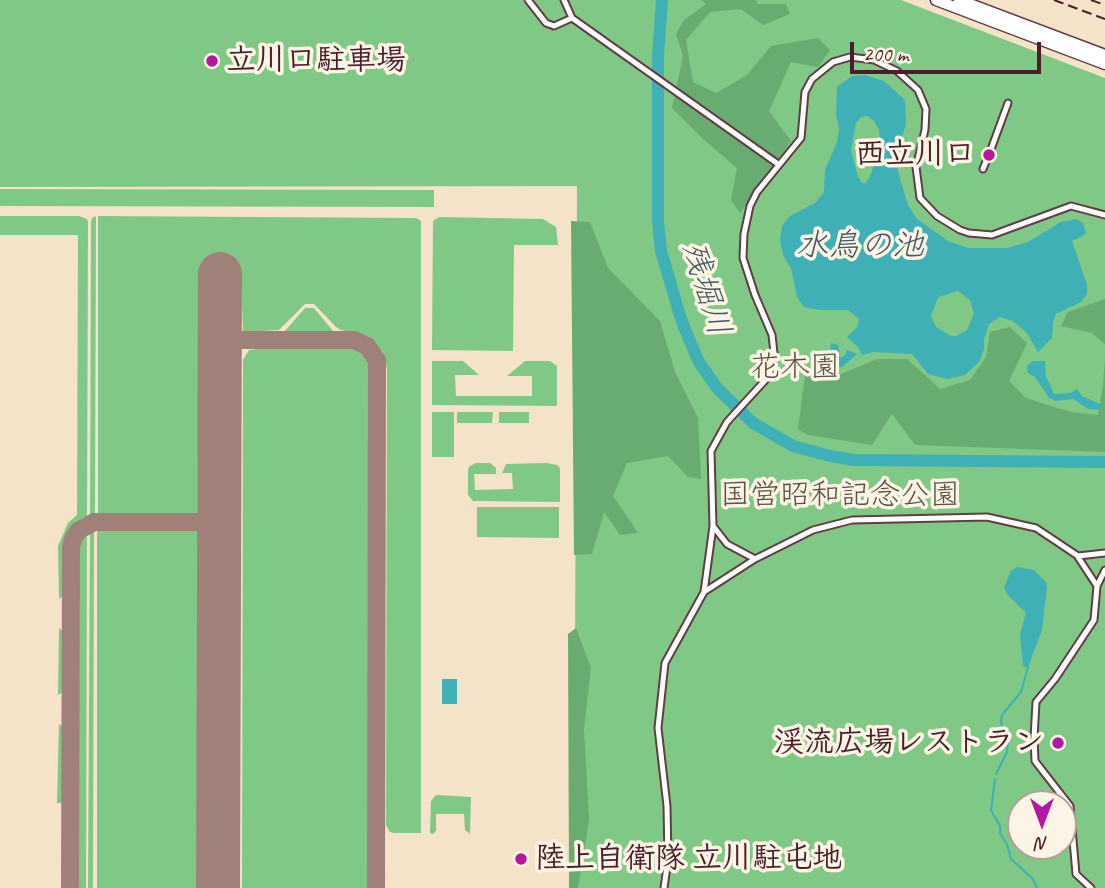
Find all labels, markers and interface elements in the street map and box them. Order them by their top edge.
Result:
scale bar [853,28,1044,72]
text: 200 m [863,41,908,67]
place label: 立川口駐車場 [226,43,406,79]
marker: 立川口駐車場 [204,53,220,69]
place label: 西立川口 [855,137,975,173]
marker: 西立川口 [981,147,997,163]
water label: 水鳥の池 [796,228,924,266]
water label: 残堀川 [673,237,737,341]
park label: 花木園 [750,350,840,386]
park label: 国営昭和記念公園 [720,478,960,514]
place label: 渓流広場レストラン [774,725,1044,761]
marker: 渓流広場レストラン [1050,735,1066,751]
north arrow [1007,790,1077,860]
text: N [1036,832,1048,856]
place label: 陸上自衛隊 立川駐屯地 [535,841,842,877]
marker: 陸上自衛隊 立川駐屯地 [513,851,529,867]

